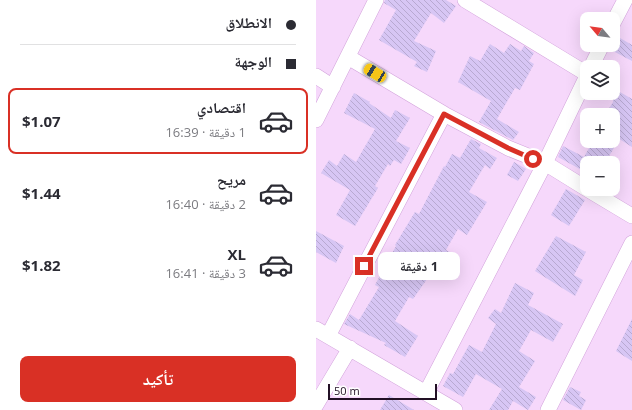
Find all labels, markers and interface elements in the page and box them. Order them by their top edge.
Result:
text: الانطلاق [226,12,272,32]
north arrow [580,12,620,52]
map controls [580,12,620,196]
text: الوجهة [234,51,272,71]
button: layers [580,60,620,100]
car [362,62,388,84]
text: اقتصادي [197,97,246,117]
icon: car [258,103,294,139]
button: + [580,108,620,148]
text: $1.07 [22,111,61,131]
text: 1 دقيقة · 16:39 [165,123,246,141]
route start [524,150,542,168]
button: − [580,156,620,196]
text: مريح [217,169,246,189]
icon: car [258,175,294,211]
text: $1.44 [22,183,61,203]
text: 2 دقيقة · 16:40 [165,195,246,213]
text: XL [228,244,246,264]
icon: car [258,247,294,283]
callout: 1 دقيقة [378,252,460,280]
text: $1.82 [22,255,61,275]
route end [355,257,373,275]
text: 1 دقيقة [400,257,438,275]
text: 3 دقيقة · 16:41 [165,264,246,282]
button: تأكيد [20,356,296,402]
scale bar [328,382,437,401]
text: 50 m [334,383,360,398]

